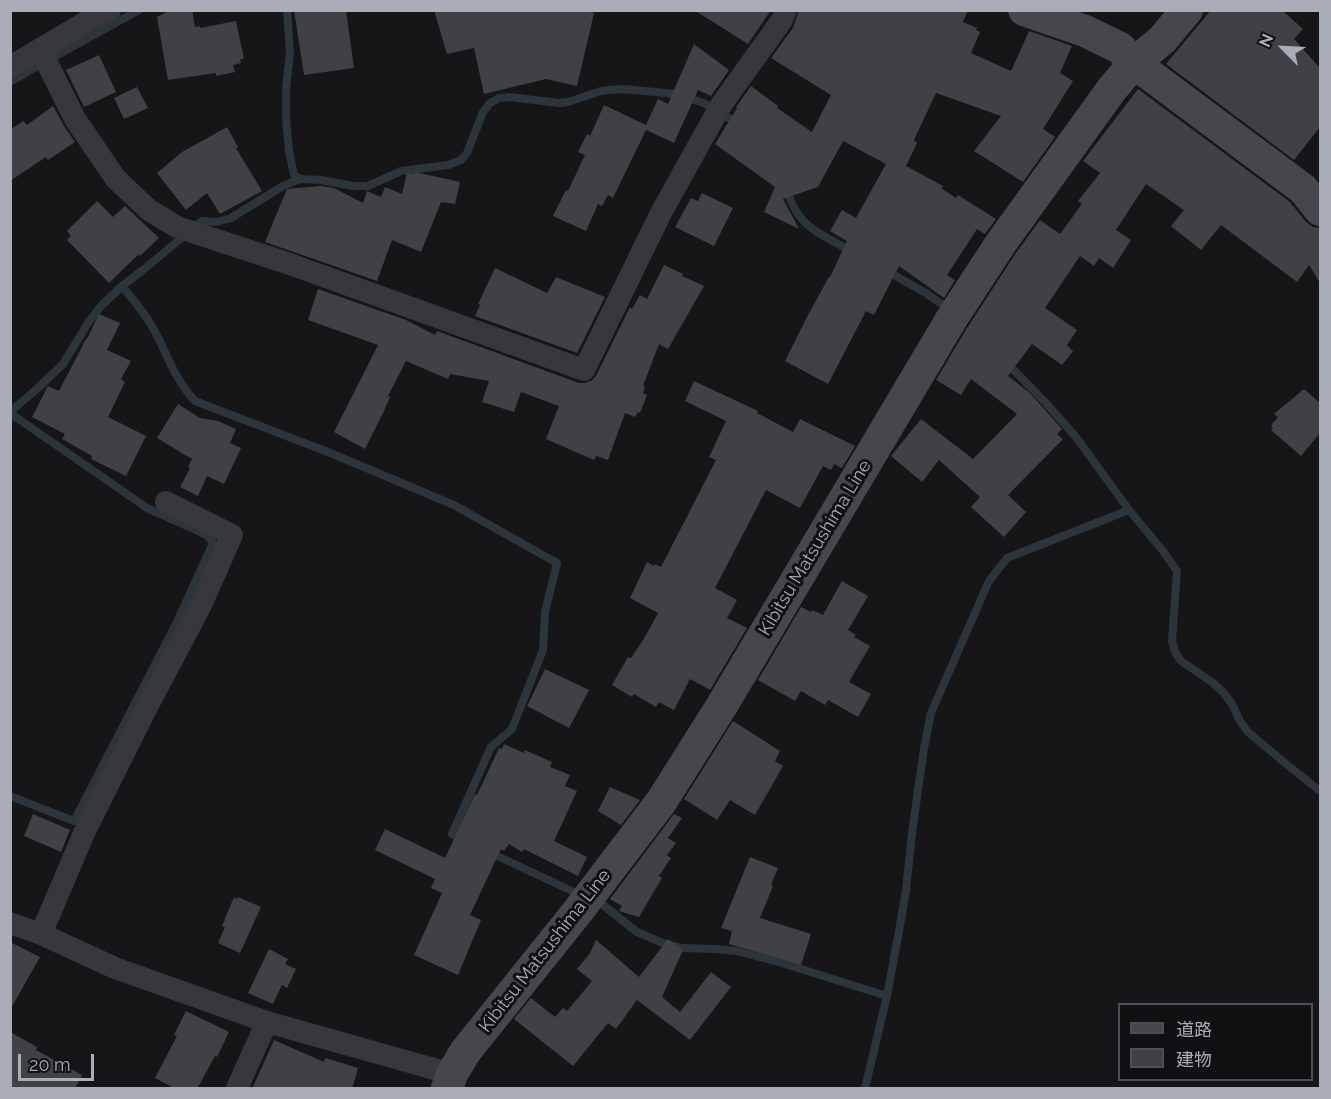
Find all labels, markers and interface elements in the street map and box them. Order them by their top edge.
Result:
north arrow [1253,18,1313,78]
text: N [1255,31,1277,50]
street label: Kibitsu Matsushima Line [754,456,876,640]
street label: Kibitsu Matsushima Line [475,865,615,1037]
legend [1118,1003,1313,1081]
text: 道路 [1176,1019,1212,1040]
scale bar [21,1042,98,1080]
text: 建物 [1176,1049,1212,1070]
text: 20 m [29,1054,71,1075]

